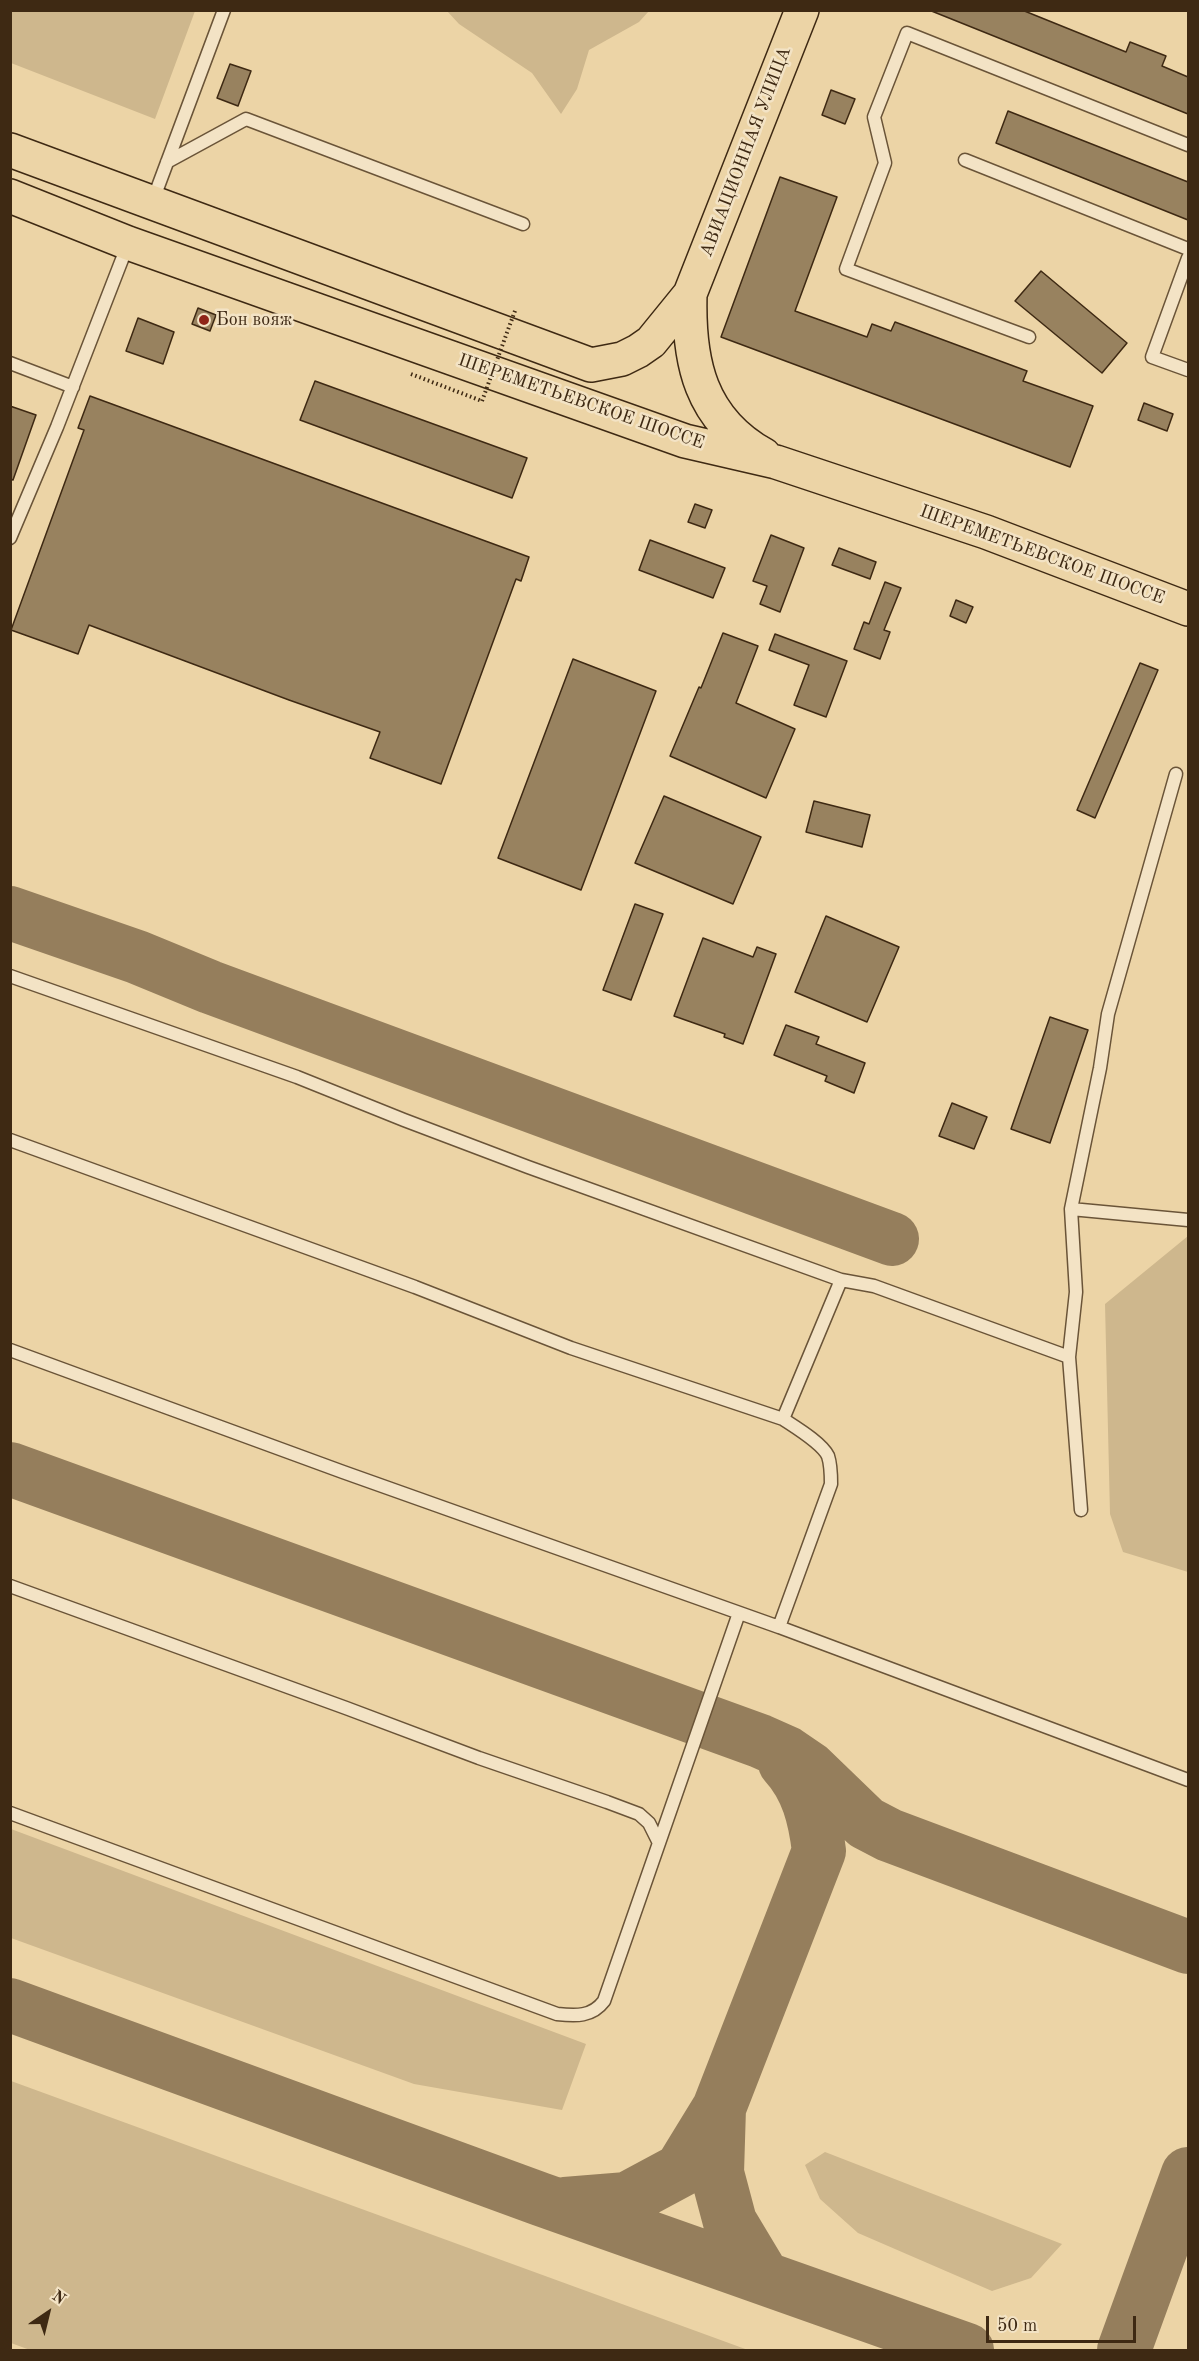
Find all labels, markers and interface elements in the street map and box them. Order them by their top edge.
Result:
street label: АВИАЦИОННАЯ УЛИЦА [696,44,796,260]
place label: Бон вояж [216,309,292,331]
marker: Бон вояж [197,313,211,327]
street label: ШЕРЕМЕТЬЕВСКОЕ ШОССЕ [455,350,707,454]
street label: ШЕРЕМЕТЬЕВСКОЕ ШОССЕ [917,501,1167,609]
north arrow [18,2283,78,2343]
text: N [49,2288,68,2308]
scale bar [989,2304,1139,2342]
text: 50 m [997,2317,1037,2335]

